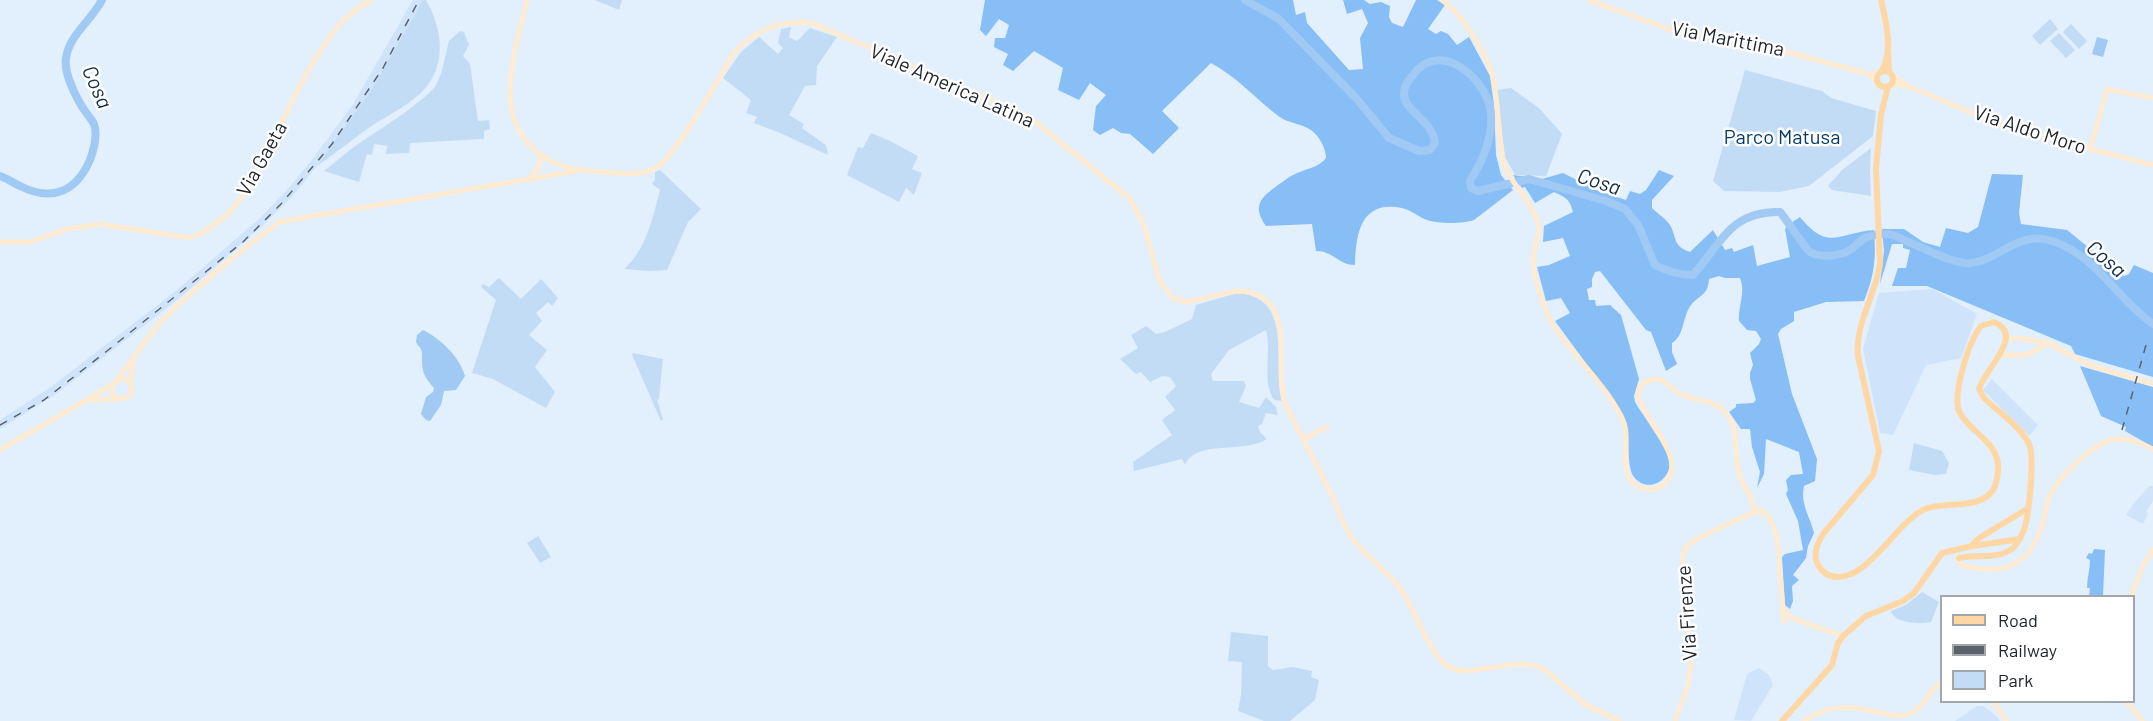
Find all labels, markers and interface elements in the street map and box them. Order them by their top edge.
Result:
street label: Via Marittima [1670,16,1786,62]
street label: Viale America Latina [866,39,1038,133]
water label: Cosa [76,62,118,112]
street label: Via Aldo Moro [1971,101,2089,159]
street label: Via Gaeta [232,118,292,200]
park label: Parco Matusa [1724,125,1840,149]
water label: Cosa [1574,163,1624,201]
water label: Cosa [2081,235,2131,283]
street label: Via Firenze [1672,564,1702,662]
legend [1940,595,2135,703]
text: Road [1998,609,2038,631]
text: Railway [1998,639,2057,661]
text: Park [1998,669,2033,691]

